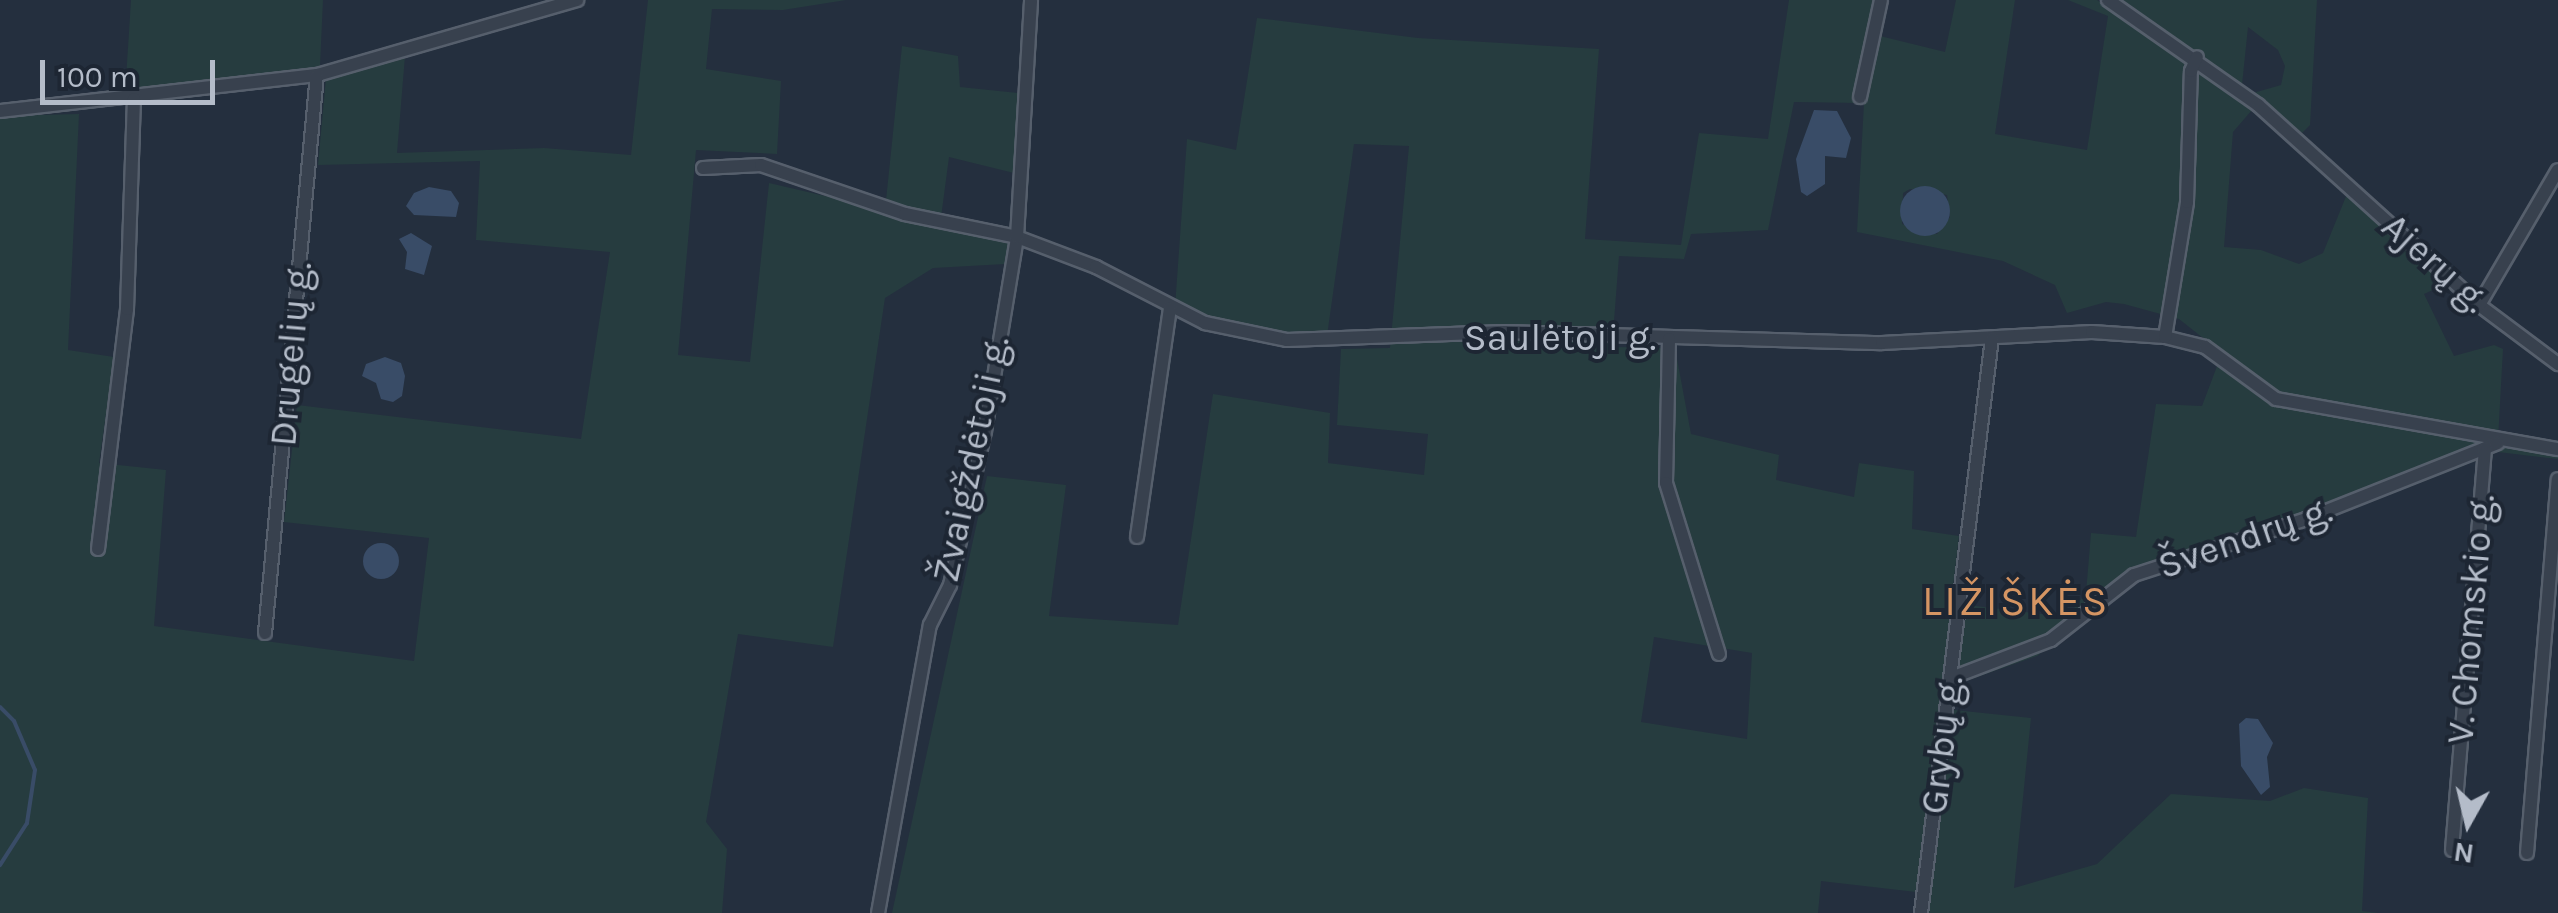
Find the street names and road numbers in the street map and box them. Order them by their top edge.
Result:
street label: Ajerų g. [2372,203,2498,323]
street label: Drugelių g. [260,260,322,448]
street label: Saulėtoji g. [1464,315,1656,361]
street label: Žvaigždėtoji g. [923,332,1019,586]
street label: Švendrų g. [2152,487,2338,589]
street label: V. Chomskio g. [2437,492,2505,746]
street label: Grybų g. [1911,673,1973,817]

